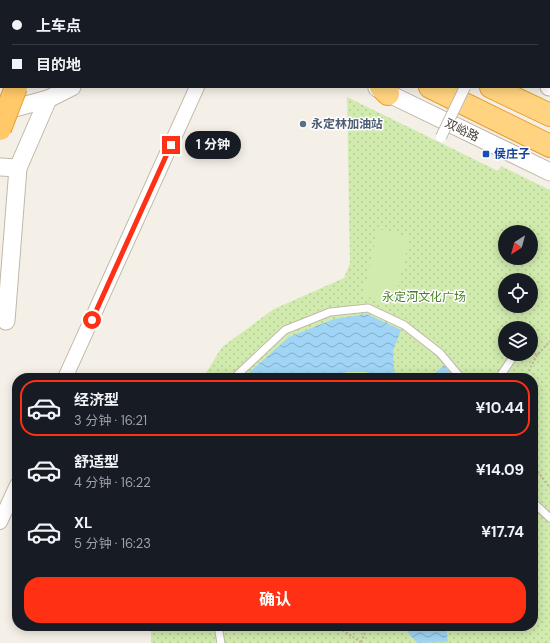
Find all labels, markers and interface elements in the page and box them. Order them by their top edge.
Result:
text: 上车点 [36,16,81,36]
text: 目的地 [36,55,81,75]
street label: 双峪路 [442,115,482,145]
place label: 永定林加油站 [311,116,383,132]
marker: 永定林加油站 [298,119,308,129]
callout: 1 分钟 [185,131,241,159]
route end [162,136,180,154]
text: 1 分钟 [196,136,230,153]
place label: 侯庄子 [494,146,530,162]
marker: 侯庄子 [481,149,491,159]
north arrow [498,225,538,265]
map controls [498,225,538,361]
button: locate [498,273,538,313]
park label: 永定河文化广场 [382,289,466,305]
route start [83,311,101,329]
button: layers [498,321,538,361]
icon: car [26,390,62,426]
text: 经济型 [74,390,119,410]
text: ¥10.44 [476,398,524,418]
text: 3 分钟 · 16:21 [74,412,147,429]
icon: car [26,452,62,488]
text: 舒适型 [74,452,119,472]
text: ¥14.09 [476,460,524,480]
text: 4 分钟 · 16:22 [74,474,151,491]
text: XL [74,513,92,533]
icon: car [26,514,62,550]
text: ¥17.74 [481,522,524,542]
text: 5 分钟 · 16:23 [74,535,151,552]
button: 确认 [24,577,526,623]

